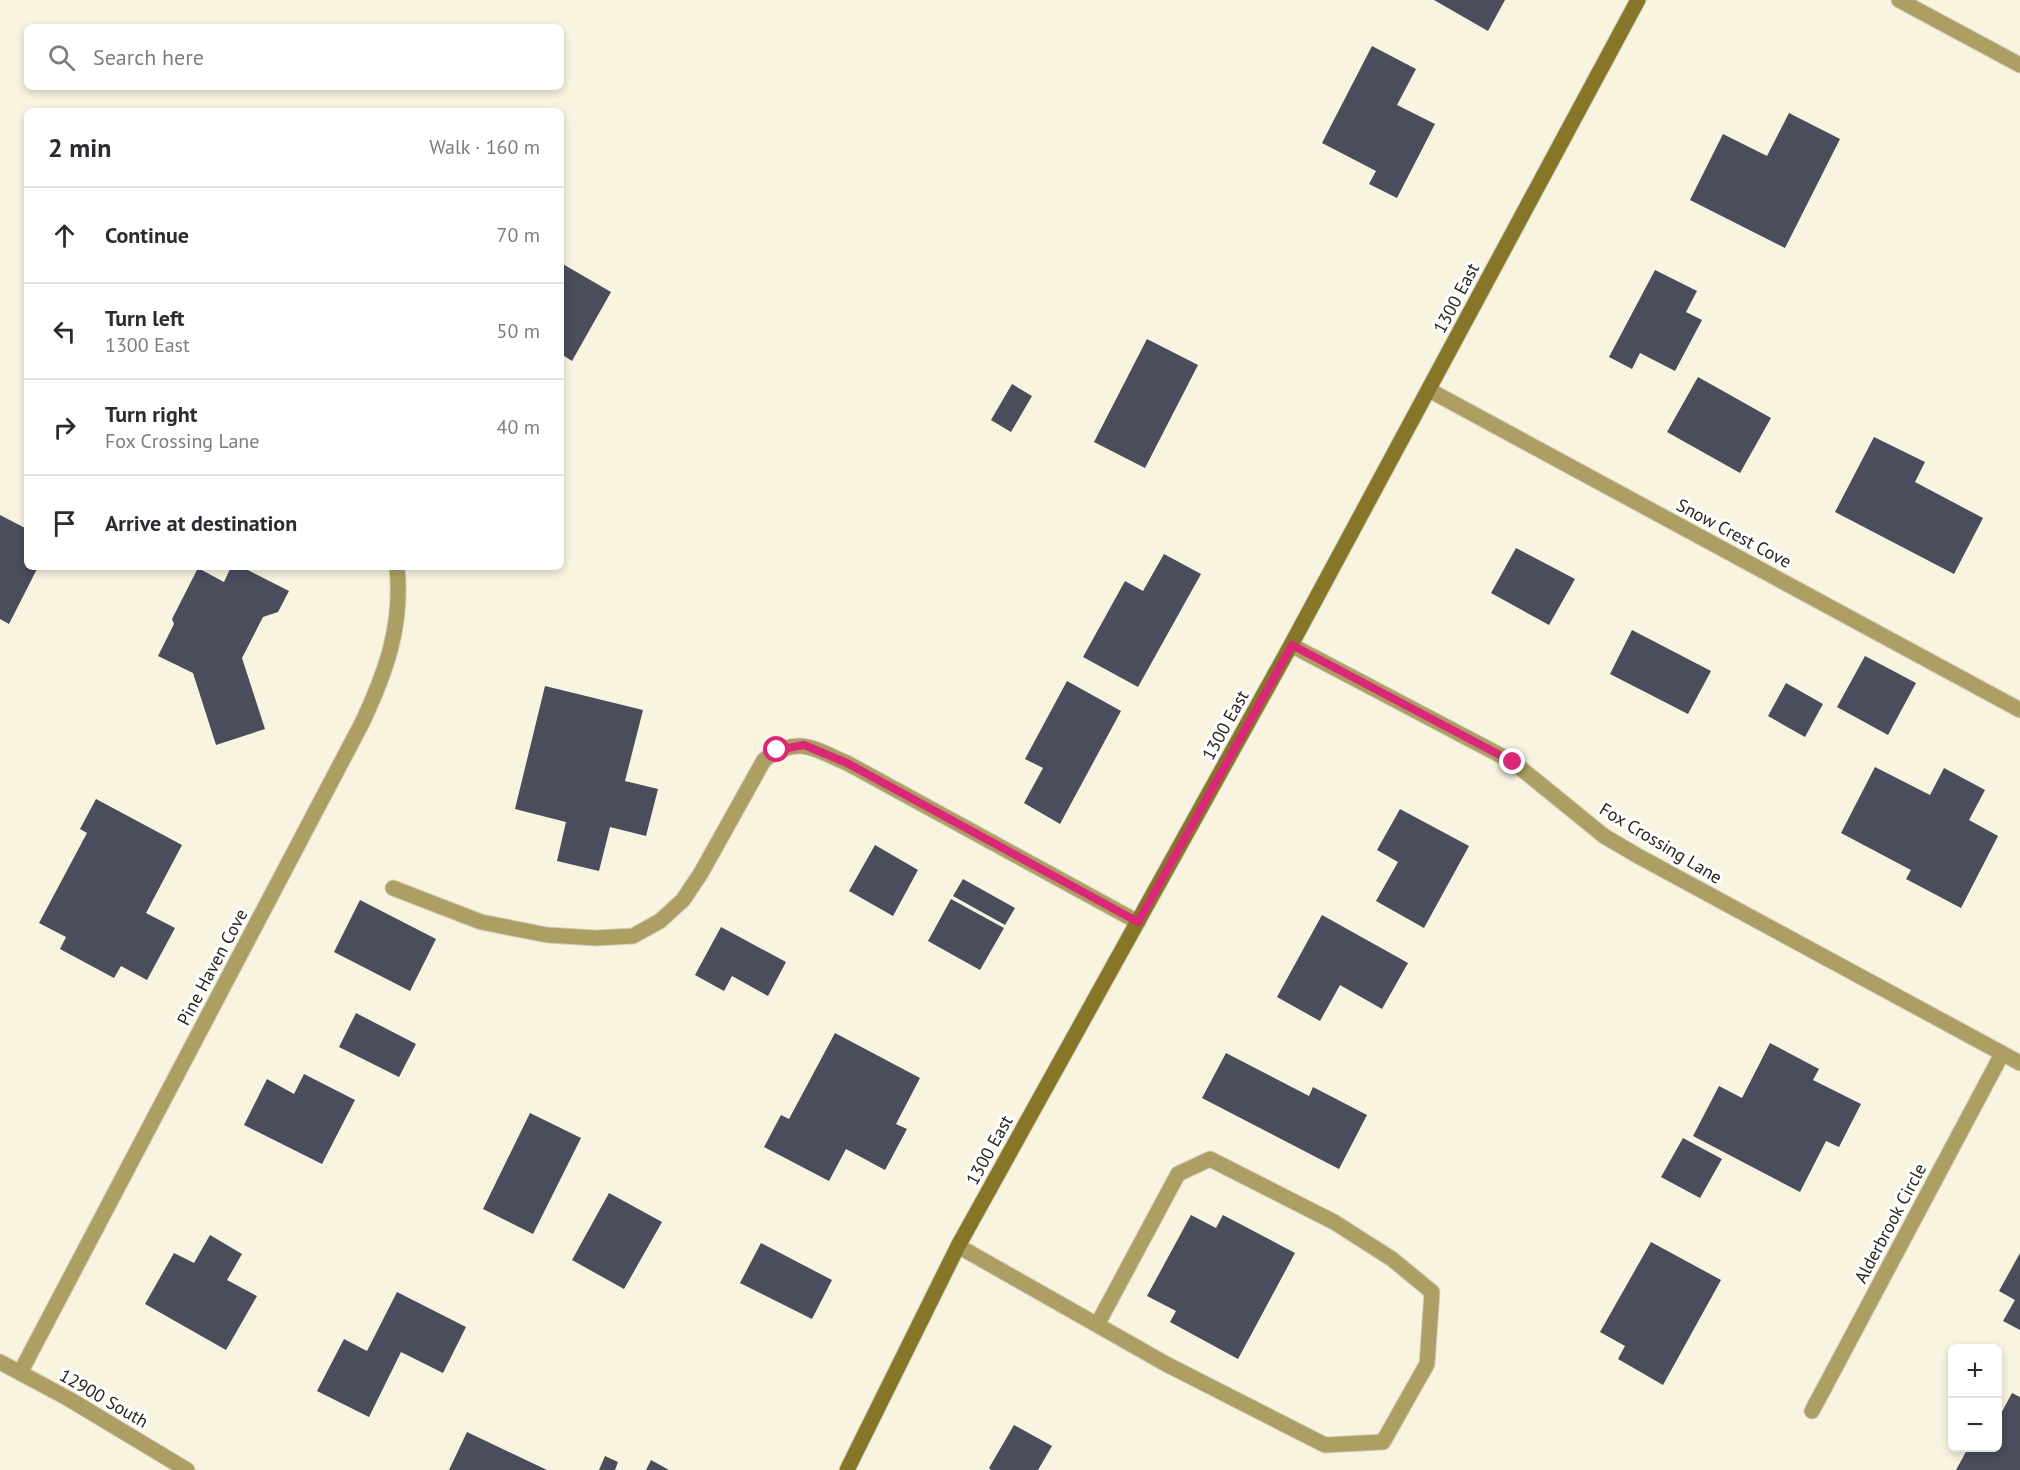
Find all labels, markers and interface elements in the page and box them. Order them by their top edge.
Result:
search box [24,24,564,90]
icon: search [45,41,78,74]
text: Search here [93,43,204,71]
text: 2 min [48,131,111,164]
text: Walk · 160 m [429,134,540,160]
icon: ahead [48,219,81,252]
text: Continue [105,221,189,249]
text: 70 m [497,222,540,248]
street label: 1300 East [1428,259,1484,337]
text: Turn left [105,304,185,332]
icon: left [48,315,81,348]
text: 50 m [497,318,540,344]
text: 1300 East [105,332,190,358]
text: Turn right [105,400,197,428]
icon: right [48,411,81,444]
text: 40 m [497,414,540,440]
text: Fox Crossing Lane [105,428,259,454]
street label: Snow Crest Cove [1673,493,1795,573]
icon: arrive [48,507,81,540]
text: Arrive at destination [105,509,297,537]
street label: 1300 East [1196,686,1254,764]
route start [763,736,789,762]
route end [1499,748,1525,774]
street label: Fox Crossing Lane [1596,797,1726,889]
street label: Pine Haven Cove [172,905,252,1029]
street label: 1300 East [960,1111,1018,1189]
street label: Alderbrook Circle [1849,1159,1931,1287]
map controls [1948,1344,2002,1452]
button: + [1948,1344,2002,1398]
street label: 12900 South [56,1363,152,1433]
button: − [1948,1398,2002,1452]

